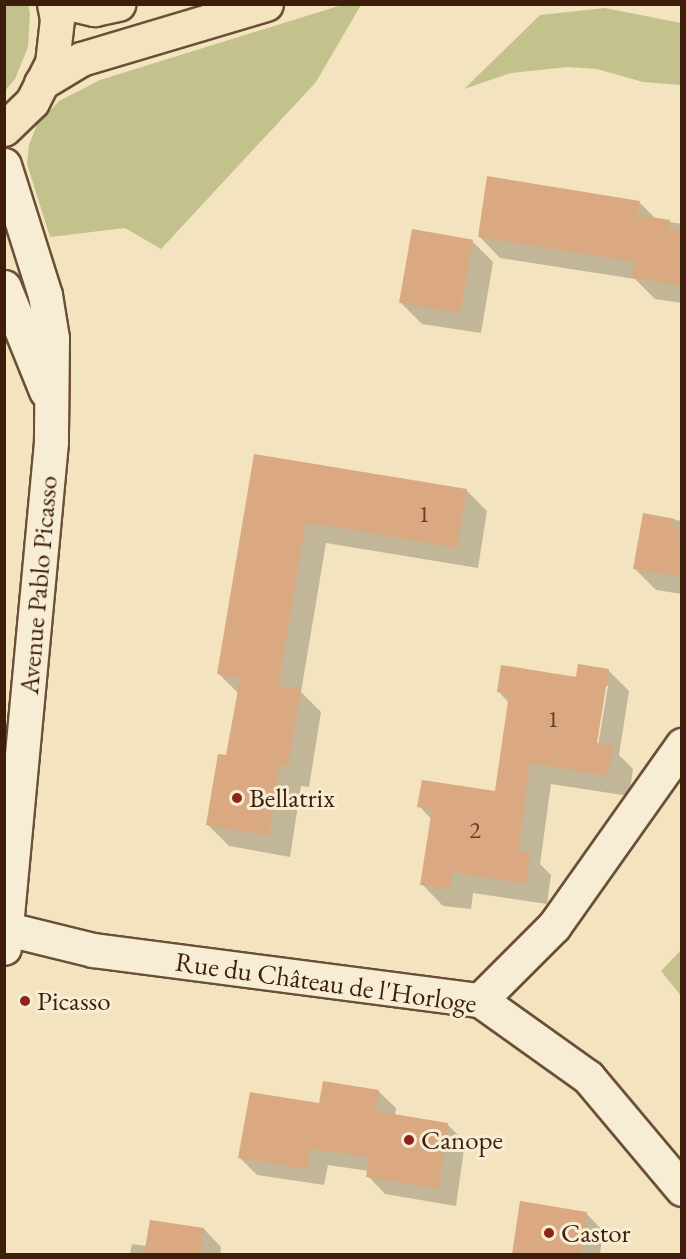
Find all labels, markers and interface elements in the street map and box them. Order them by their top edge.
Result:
street label: Avenue Pablo Picasso [12,474,64,696]
house number: 1 [418,500,430,528]
house number: 1 [547,705,559,733]
place label: Bellatrix [249,782,335,814]
marker: Bellatrix [230,791,244,805]
house number: 2 [469,816,481,844]
street label: Rue du Château de l'Horloge [173,945,479,1019]
place label: Picasso [37,985,111,1017]
marker: Picasso [18,994,32,1008]
place label: Canope [421,1124,503,1156]
marker: Canope [402,1133,416,1147]
place label: Castor [561,1217,631,1249]
marker: Castor [542,1226,556,1240]

